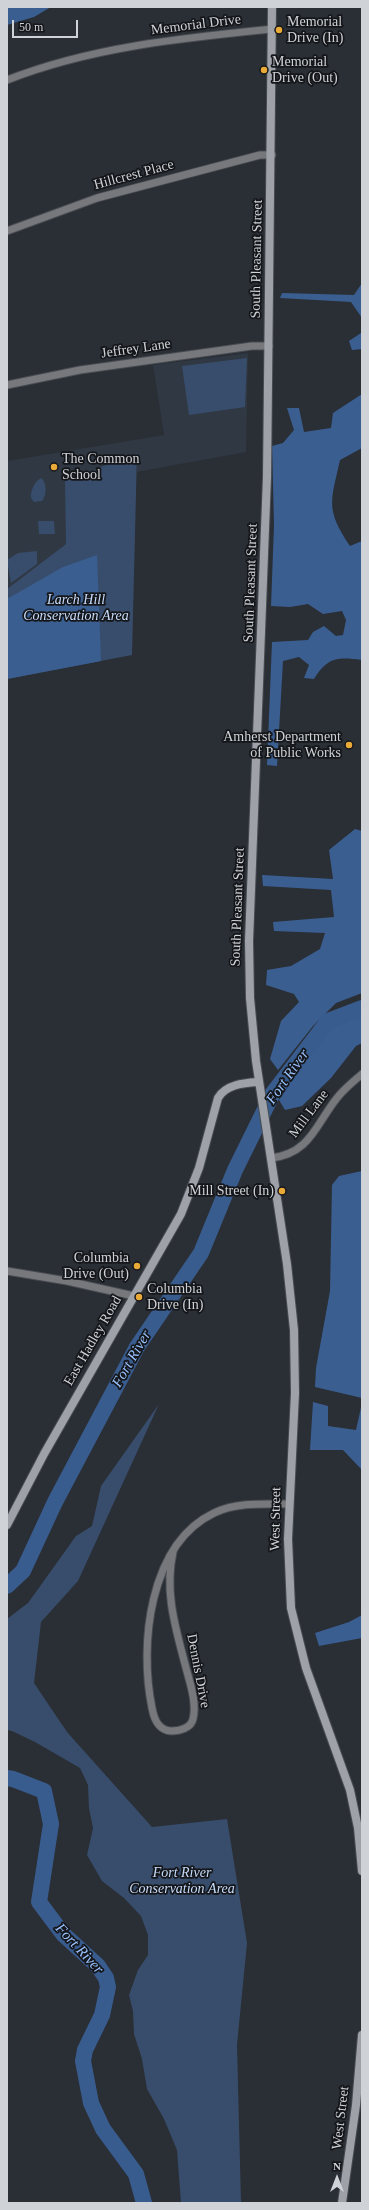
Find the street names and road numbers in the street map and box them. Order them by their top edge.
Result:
street label: Memorial Drive [150,11,242,39]
street label: Hillcrest Place [92,156,176,194]
street label: South Pleasant Street [248,199,266,319]
street label: Jeffrey Lane [100,336,172,362]
street label: South Pleasant Street [241,523,261,643]
street label: South Pleasant Street [228,847,248,967]
street label: Mill Lane [286,1087,332,1141]
street label: East Hadley Road [60,1293,126,1389]
street label: West Street [267,1487,285,1551]
street label: Dennis Drive [183,1633,213,1709]
street label: West Street [329,2085,353,2151]

